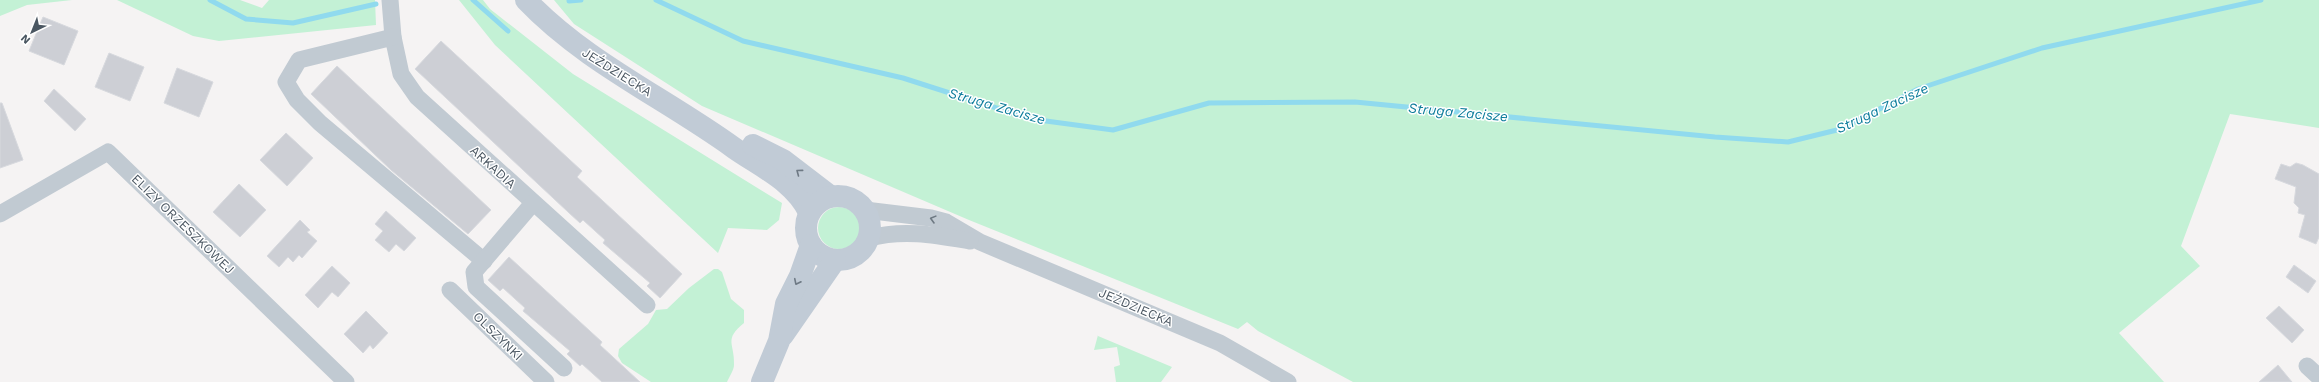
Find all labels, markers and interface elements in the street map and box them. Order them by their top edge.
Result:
north arrow [12,12,52,52]
text: N [18,31,33,46]
street label: JEŹDZIECKA [579,44,655,100]
water label: Struga Zacisze [1833,80,1931,136]
water label: Struga Zacisze [947,85,1047,127]
water label: Struga Zacisze [1407,100,1509,124]
street label: ARKADIA [467,143,519,192]
one-way arrow [796,169,803,177]
street label: ELIZY ORZESZKOWEJ [129,171,237,277]
one-way arrow [930,215,936,223]
one-way arrow [794,278,802,285]
street label: JEŹDZIECKA [1097,284,1176,330]
street label: OLSZYNKI [470,309,526,363]

